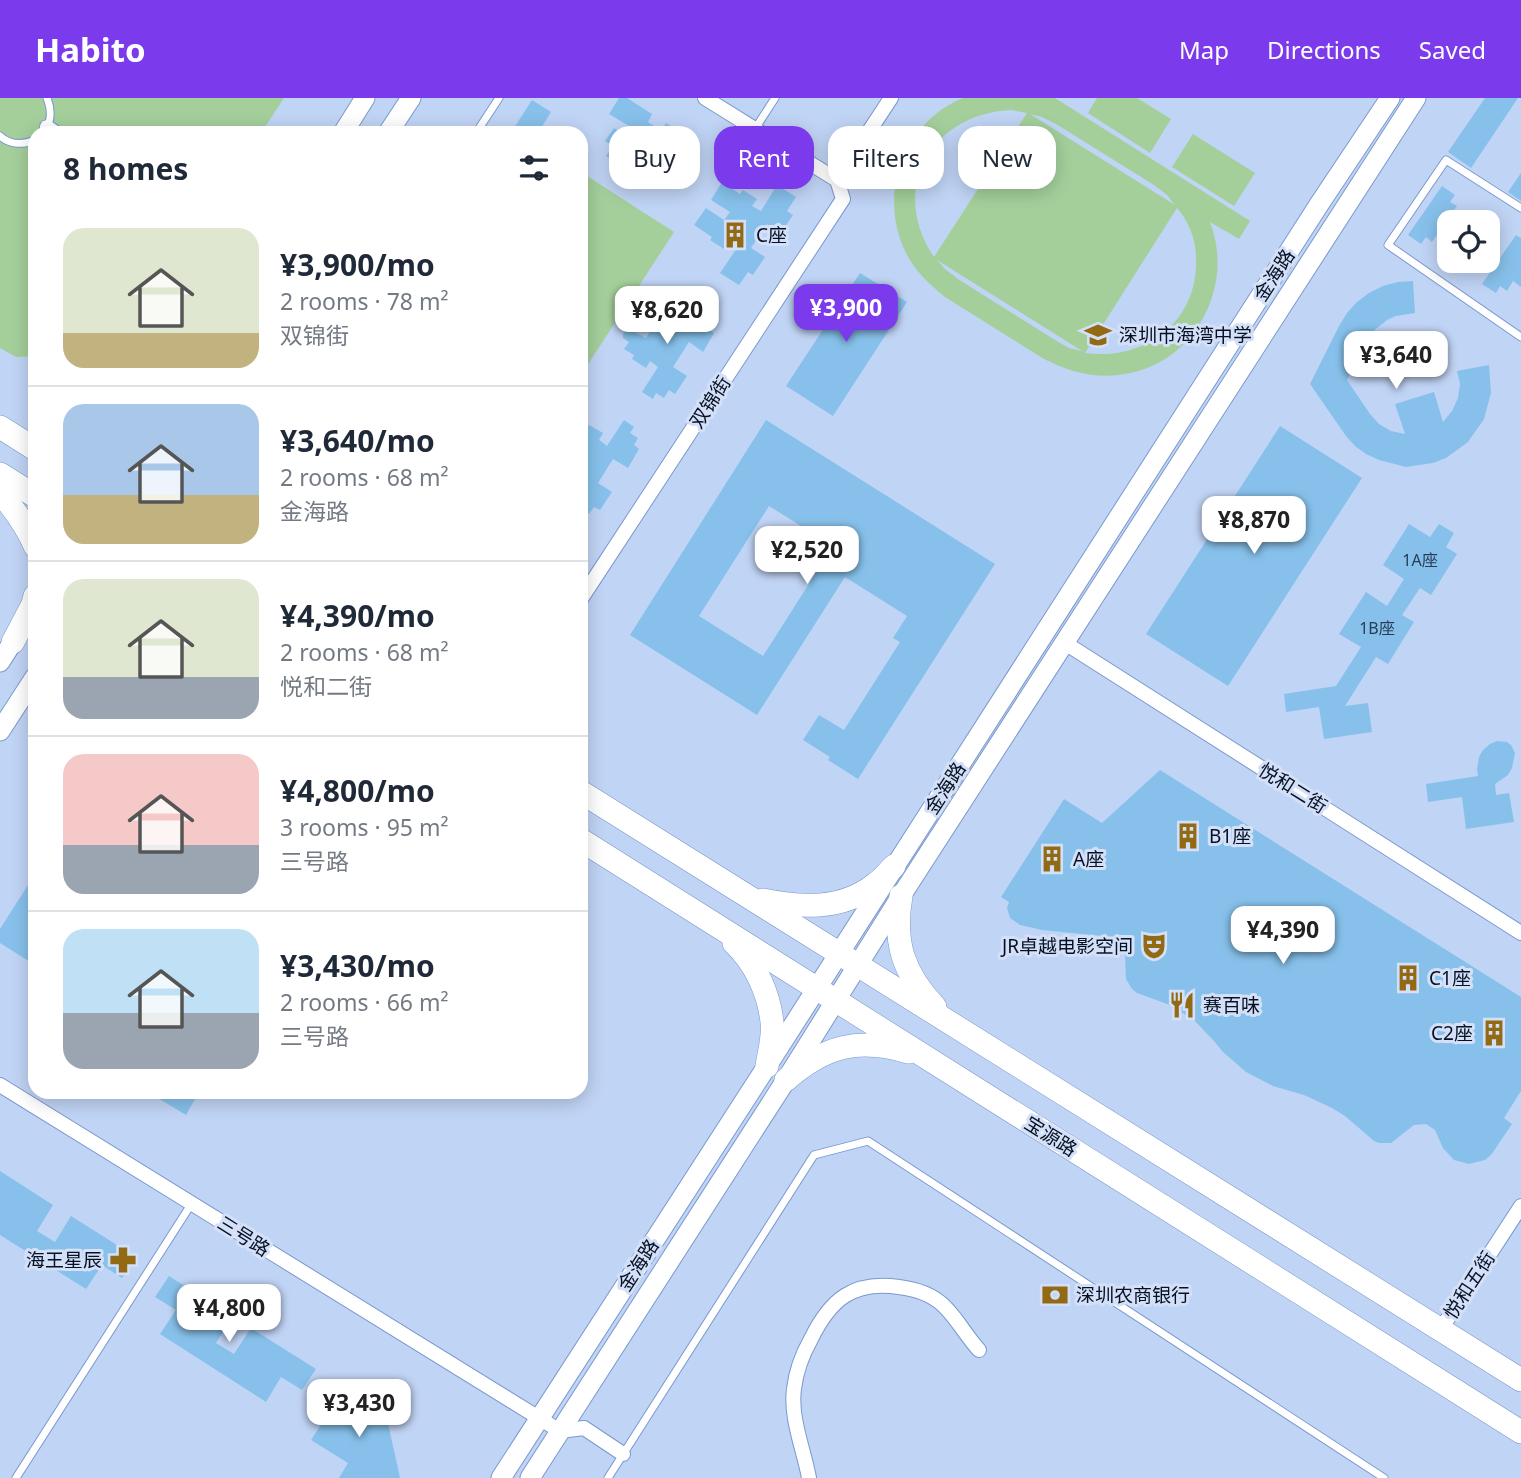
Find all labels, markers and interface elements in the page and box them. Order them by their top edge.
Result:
text: Habito [35,27,146,72]
text: Map [1179,33,1229,66]
text: Directions [1267,33,1381,66]
text: Saved [1419,33,1486,66]
chip: Buy [609,126,700,189]
chip: Rent [714,126,814,189]
chip: Filters [828,126,944,189]
chip: New [958,126,1056,189]
text: 8 homes [63,148,188,189]
icon: filters [515,149,553,187]
map controls [1437,210,1500,273]
button: locate [1437,210,1500,273]
building icon: C座 [720,220,750,250]
place label: C座 [756,222,787,248]
text: ¥3,900/mo [280,244,435,285]
street label: 金海路 [1248,244,1300,306]
icon: home [119,256,203,340]
text: 2 rooms · 78 m² [280,285,449,317]
pin: ¥3,900 [789,285,903,344]
pin: ¥8,620 [610,286,724,346]
text: ¥3,900 [810,291,882,323]
text: ¥8,620 [631,293,703,325]
text: 双锦街 [280,319,349,351]
school or university icon: 深圳市海湾中学 [1083,320,1113,350]
place label: 深圳市海湾中学 [1119,322,1252,348]
pin: ¥3,640 [1339,331,1453,391]
text: ¥3,640 [1360,338,1432,370]
street label: 双锦街 [684,371,736,433]
text: ¥3,640/mo [280,420,435,461]
icon: home [119,432,203,516]
text: 2 rooms · 68 m² [280,461,449,493]
text: 金海路 [280,495,349,527]
pin: ¥8,870 [1197,496,1311,556]
text: ¥8,870 [1218,503,1290,535]
pin: ¥2,520 [750,526,864,586]
text: ¥2,520 [771,533,843,565]
house number: 1A座 [1402,549,1438,571]
text: ¥4,390/mo [280,595,435,636]
icon: home [119,607,203,691]
house number: 1B座 [1359,617,1395,639]
text: 2 rooms · 68 m² [280,636,449,668]
text: 悦和二街 [280,670,372,702]
street label: 金海路 [919,757,971,819]
street label: 悦和二街 [1254,757,1332,819]
text: ¥4,800/mo [280,770,435,811]
icon: home [119,782,203,866]
text: 3 rooms · 95 m² [280,811,449,843]
building icon: B1座 [1173,821,1203,851]
place label: B1座 [1209,823,1251,849]
building icon: A座 [1037,844,1067,874]
text: 三号路 [280,845,349,877]
place label: A座 [1073,846,1104,872]
pin: ¥4,390 [1226,906,1340,966]
text: ¥4,390 [1247,913,1319,945]
theatre icon: JR卓越电影空间 [1139,931,1169,961]
place label: JR卓越电影空间 [1000,933,1133,959]
text: ¥3,430/mo [280,945,435,986]
icon: home [119,957,203,1041]
building icon: C1座 [1393,963,1423,993]
place label: C1座 [1429,965,1471,991]
text: 2 rooms · 66 m² [280,986,449,1018]
restaurant icon: 赛百味 [1167,990,1197,1020]
place label: 赛百味 [1203,992,1260,1018]
building icon: C2座 [1479,1018,1509,1048]
text: 三号路 [280,1020,349,1052]
place label: C2座 [1431,1020,1473,1046]
street label: 宝源路 [1020,1110,1082,1162]
street label: 三号路 [213,1210,275,1262]
street label: 金海路 [612,1234,664,1296]
pharmacy icon: 海王星辰 [108,1245,138,1275]
street label: 悦和五街 [1437,1246,1501,1324]
place label: 海王星辰 [26,1247,102,1273]
bank icon: 深圳农商银行 [1040,1280,1070,1310]
place label: 深圳农商银行 [1076,1282,1190,1308]
pin: ¥4,800 [172,1284,286,1344]
text: ¥4,800 [193,1291,265,1323]
pin: ¥3,430 [302,1380,416,1439]
text: ¥3,430 [323,1386,395,1418]

